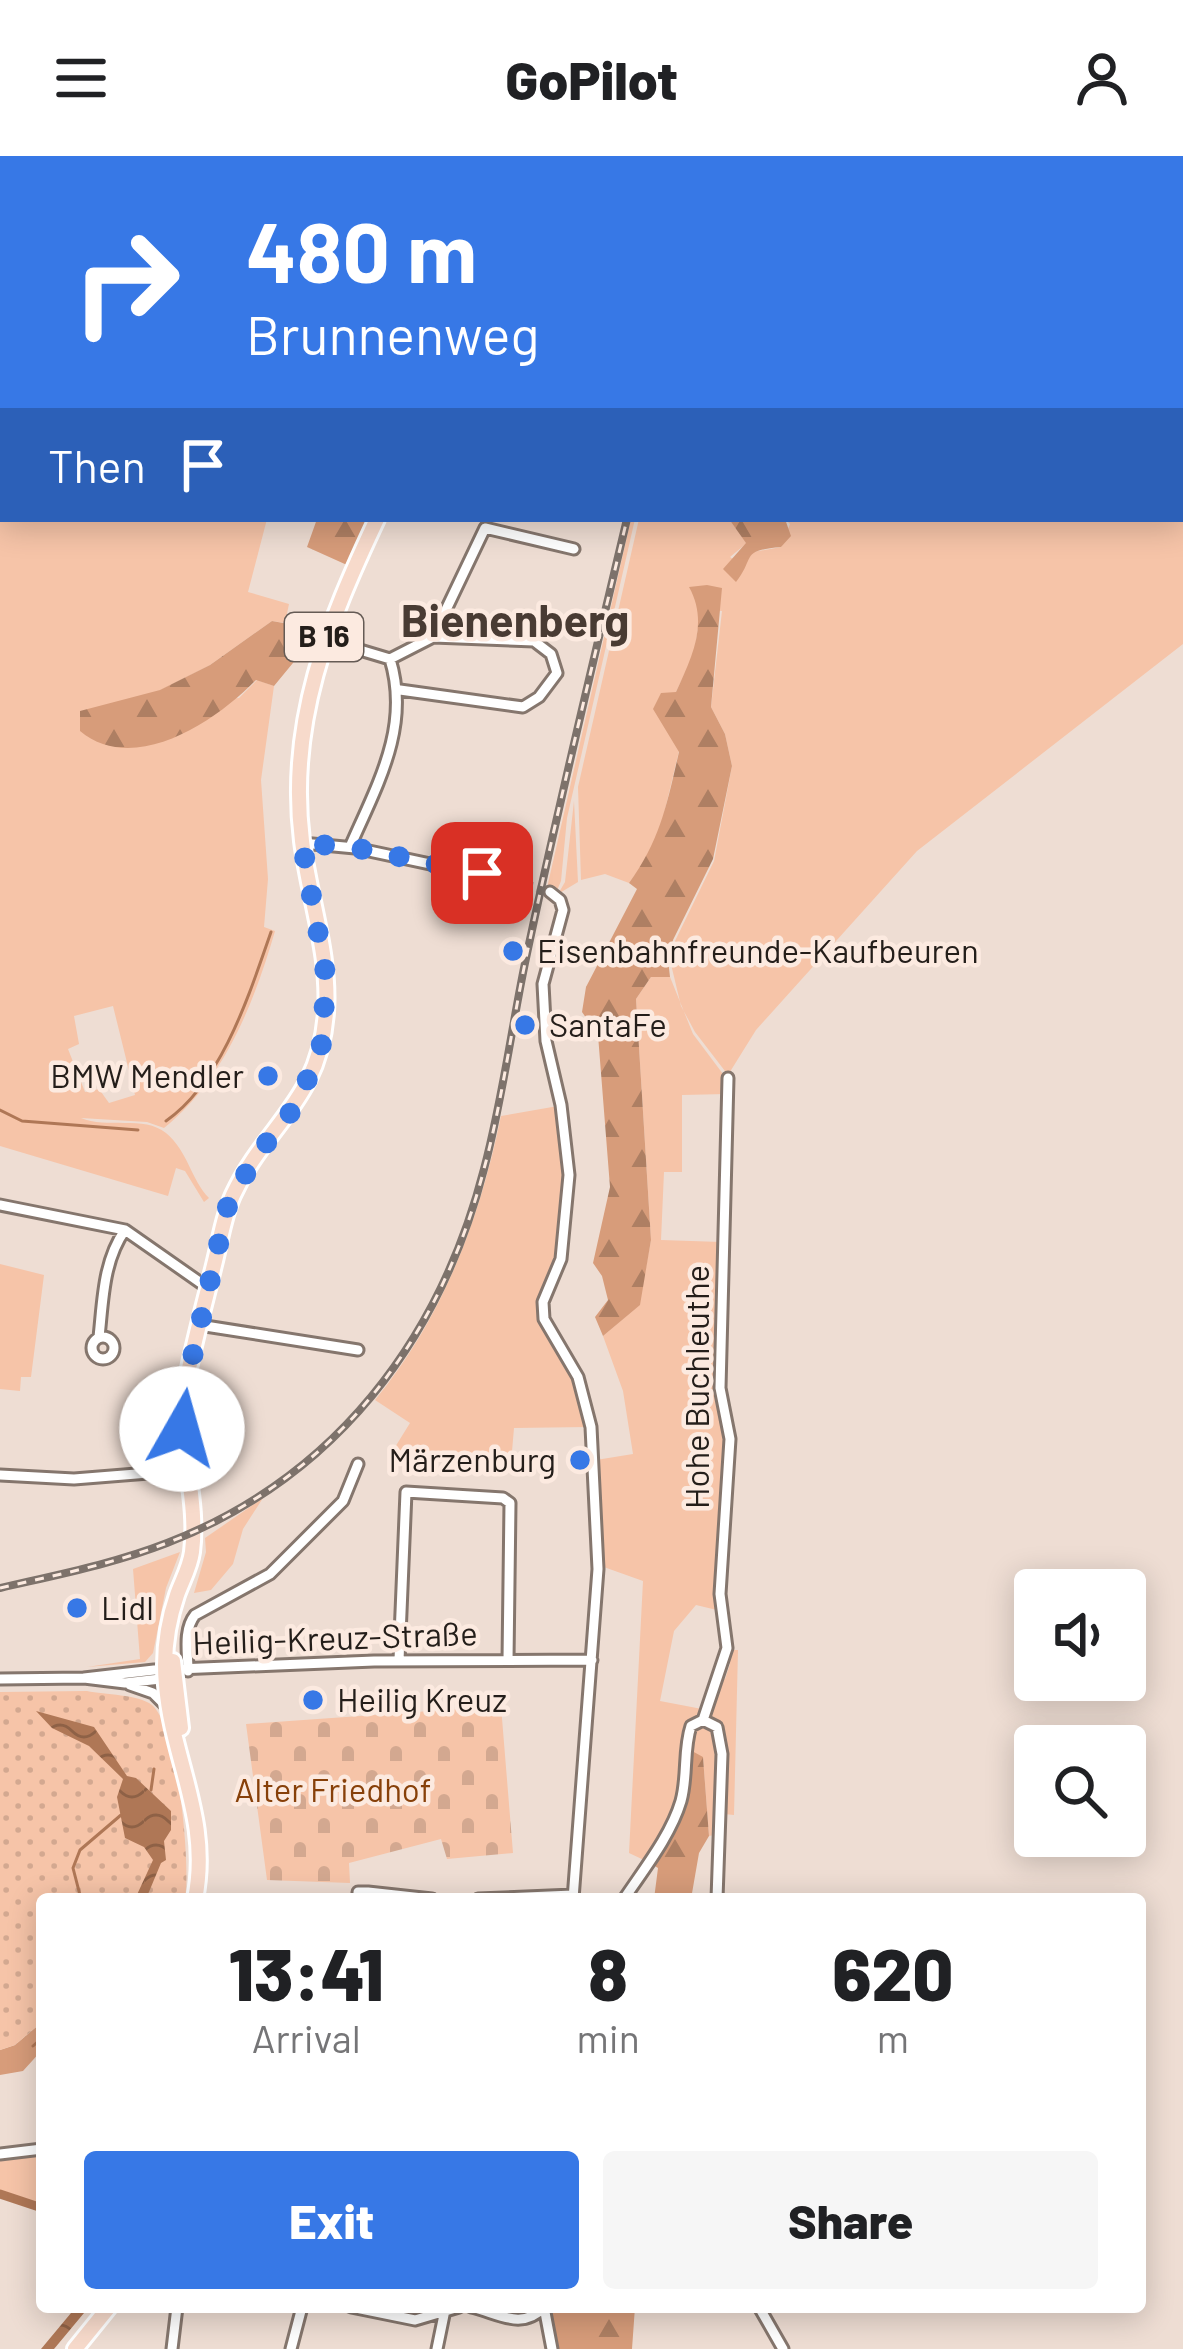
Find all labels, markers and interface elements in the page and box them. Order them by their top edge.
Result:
icon: menu [48,45,114,111]
icon: person [1069,45,1135,111]
text: GoPilot [505,46,678,111]
text: 480 m [246,199,477,300]
icon: right [48,204,204,360]
text: Brunnenweg [246,301,539,366]
icon: arrive [170,432,236,498]
text: Then [48,438,146,492]
district label: Bienenberg [401,592,629,647]
road number: B 16 [285,613,363,661]
pin [431,822,533,924]
icon: arrive [449,840,515,906]
place label: Eisenbahnfreunde-Kaufbeuren [537,930,979,970]
marker: Eisenbahnfreunde-Kaufbeuren [500,938,526,964]
place label: SantaFe [549,1004,667,1044]
marker: SantaFe [512,1012,538,1038]
place label: BMW Mendler [50,1055,244,1095]
marker: BMW Mendler [255,1063,281,1089]
street label: Hohe Buchleuthe [676,1265,716,1509]
position arrow [119,1366,245,1492]
place label: Märzenburg [388,1439,556,1479]
marker: Märzenburg [567,1447,593,1473]
map controls [1014,1569,1146,1857]
button: sound [1014,1569,1146,1701]
place label: Lidl [101,1587,154,1627]
marker: Lidl [64,1595,90,1621]
street label: Heilig-Kreuz-Straße [192,1612,478,1662]
place label: Heilig Kreuz [337,1679,507,1719]
marker: Heilig Kreuz [300,1687,326,1713]
button: search [1014,1725,1146,1857]
park label: Alter Friedhof [235,1769,431,1809]
text: 13:41 [229,1929,384,2015]
text: 8 [588,1929,628,2015]
text: 620 [832,1929,953,2015]
text: Arrival [252,2014,361,2061]
text: min [576,2014,640,2061]
text: m [877,2014,909,2061]
button: Exit [84,2151,579,2289]
button: Share [603,2151,1098,2289]

